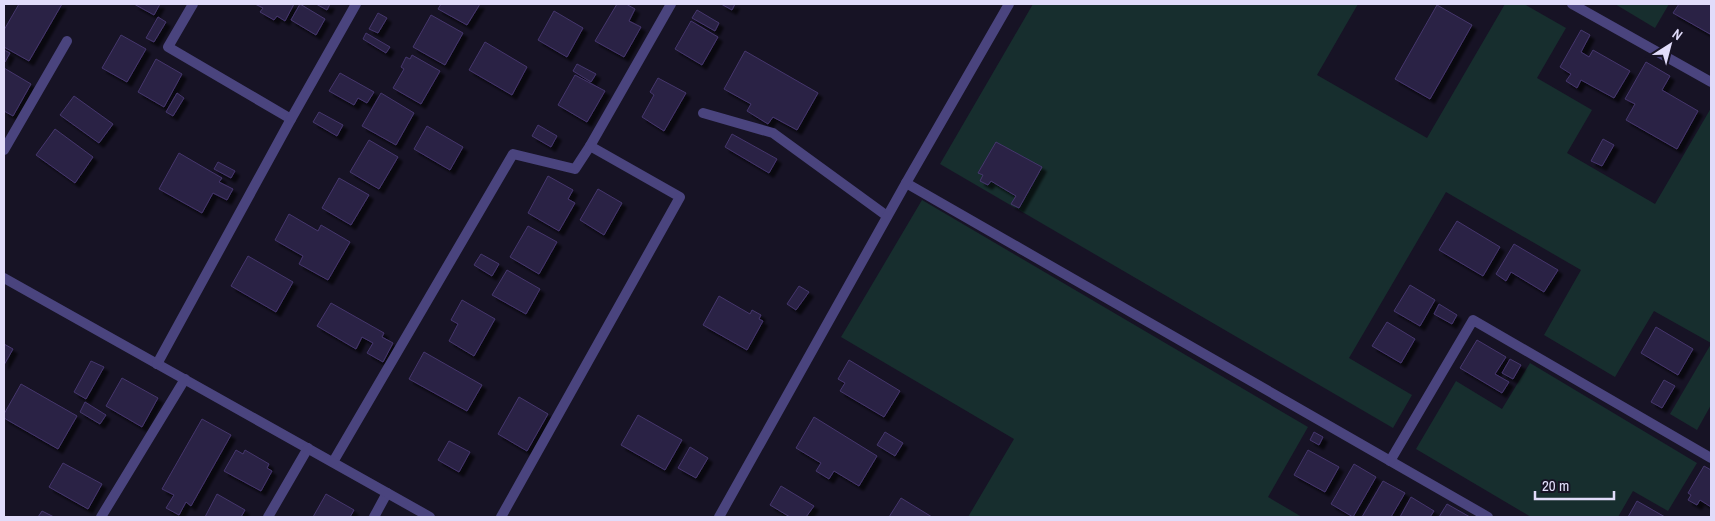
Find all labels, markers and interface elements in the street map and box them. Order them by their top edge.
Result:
north arrow [1645,20,1695,70]
text: N [1669,25,1686,44]
scale bar [1535,468,1614,500]
text: 20 m [1542,475,1569,496]

